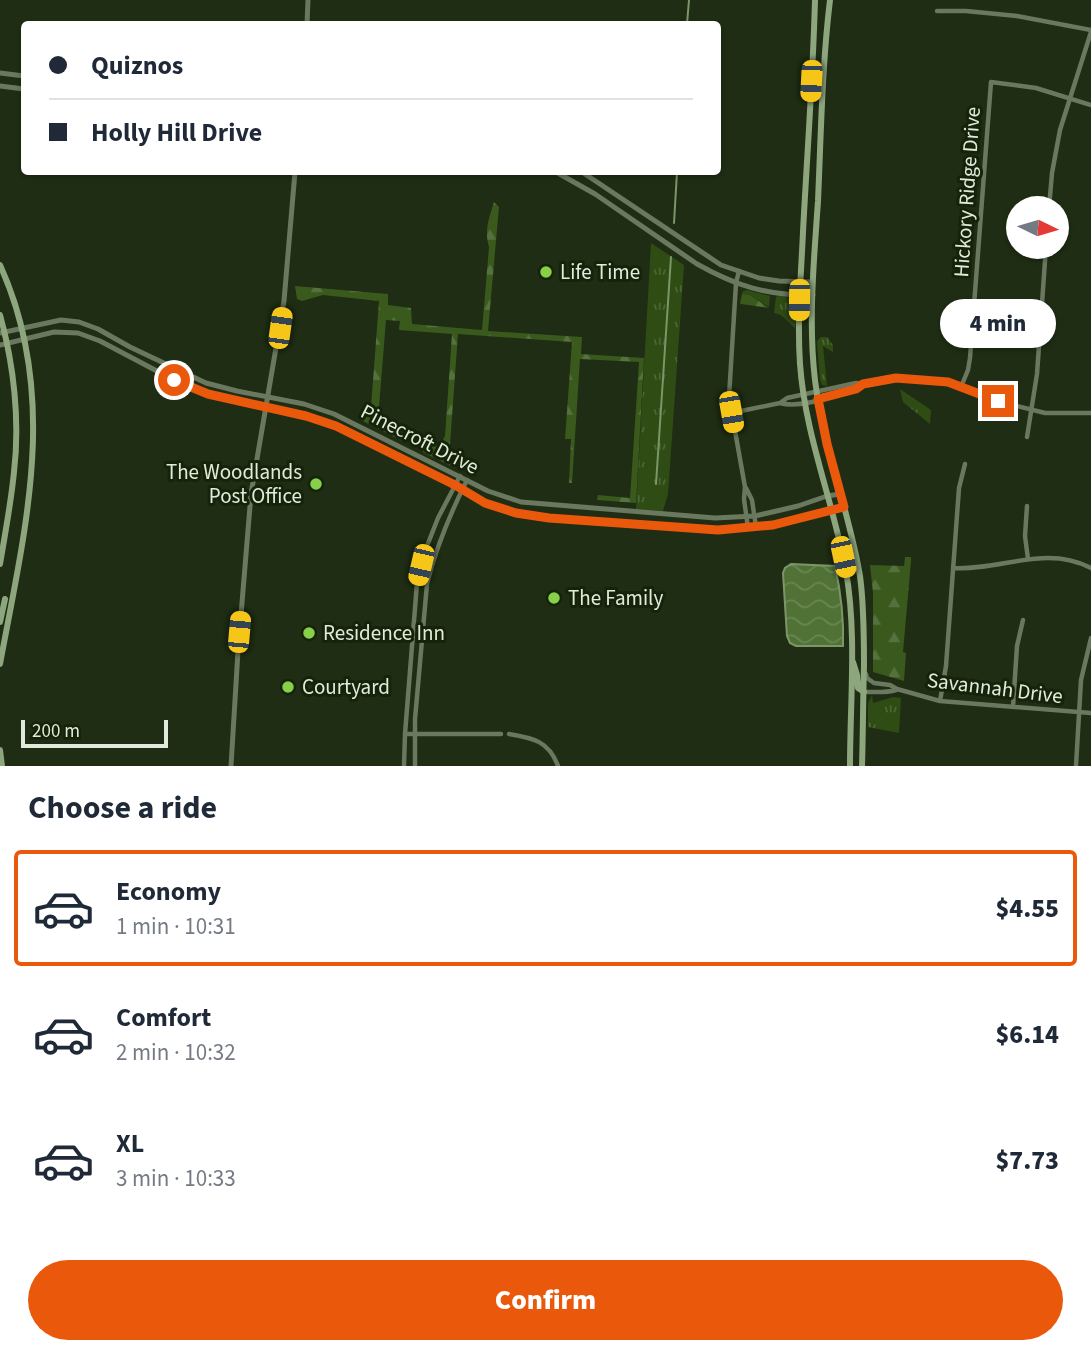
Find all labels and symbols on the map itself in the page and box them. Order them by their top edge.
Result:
car [800,59,823,103]
street label: Hickory Ridge Drive [946,106,988,278]
north arrow [1006,196,1069,259]
place label: Life Time [560,257,640,287]
marker: Life Time [538,264,554,280]
car [789,279,810,321]
callout: 4 min [940,300,1056,348]
car [267,306,294,350]
route start [158,364,190,396]
route end [982,385,1014,417]
car [718,389,745,435]
street label: Pinecroft Drive [356,396,484,482]
place label: The Woodlands Post Office [166,457,302,511]
marker: The Woodlands Post Office [308,476,324,492]
car [829,534,858,580]
car [407,542,436,588]
place label: The Family [568,583,663,613]
marker: The Family [546,590,562,606]
car [227,610,252,654]
place label: Residence Inn [323,618,445,648]
marker: Residence Inn [301,625,317,641]
street label: Savannah Drive [925,665,1065,711]
place label: Courtyard [302,672,390,702]
marker: Courtyard [280,679,296,695]
scale bar [21,717,168,749]

